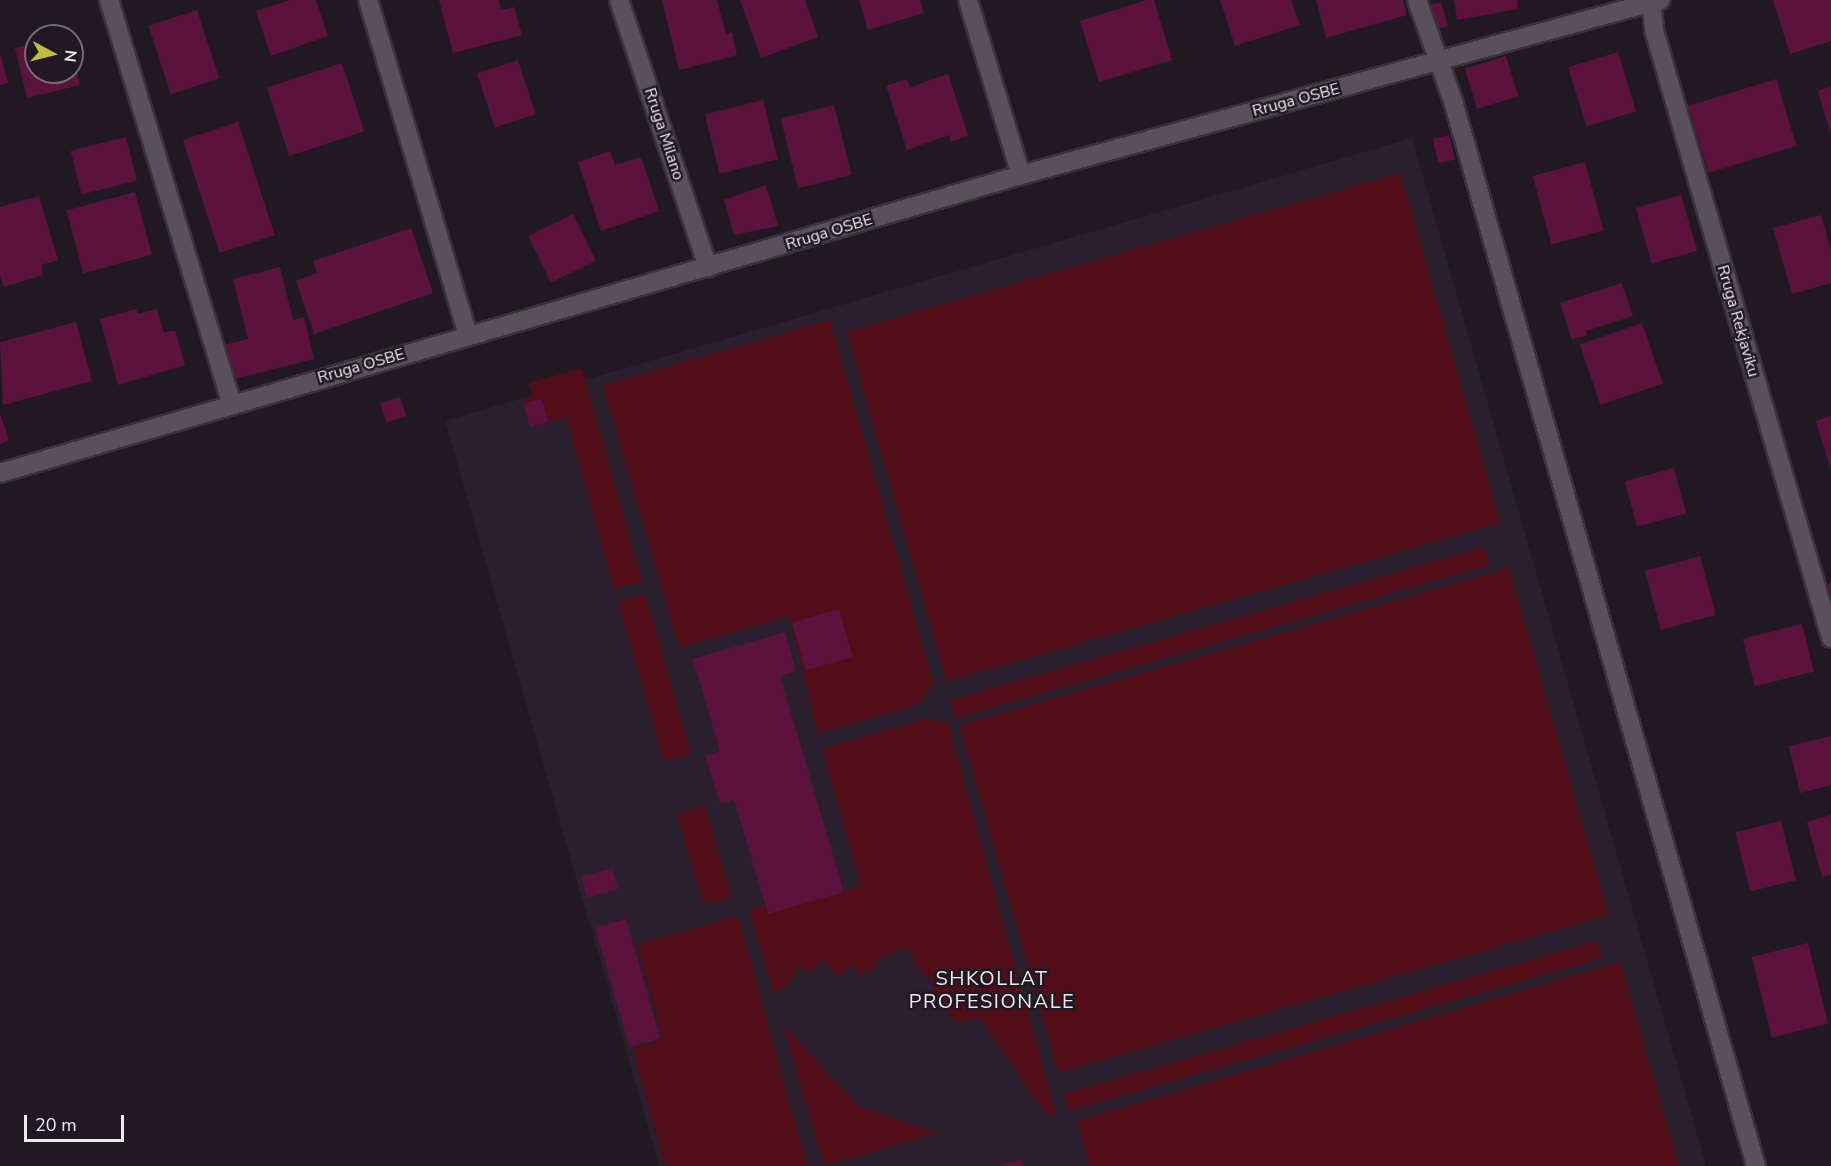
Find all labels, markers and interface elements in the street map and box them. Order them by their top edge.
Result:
north arrow [24,24,84,84]
text: N [58,49,82,63]
street label: Rruga OSBE [1250,79,1342,121]
street label: Rruga Milano [640,85,688,183]
street label: Rruga OSBE [783,210,875,254]
street label: Rruga Rekjaviku [1713,263,1763,379]
street label: Rruga OSBE [315,344,407,388]
district label: SHKOLLAT PROFESIONALE [909,967,1075,1014]
scale bar [27,1103,128,1141]
text: 20 m [35,1113,77,1137]

